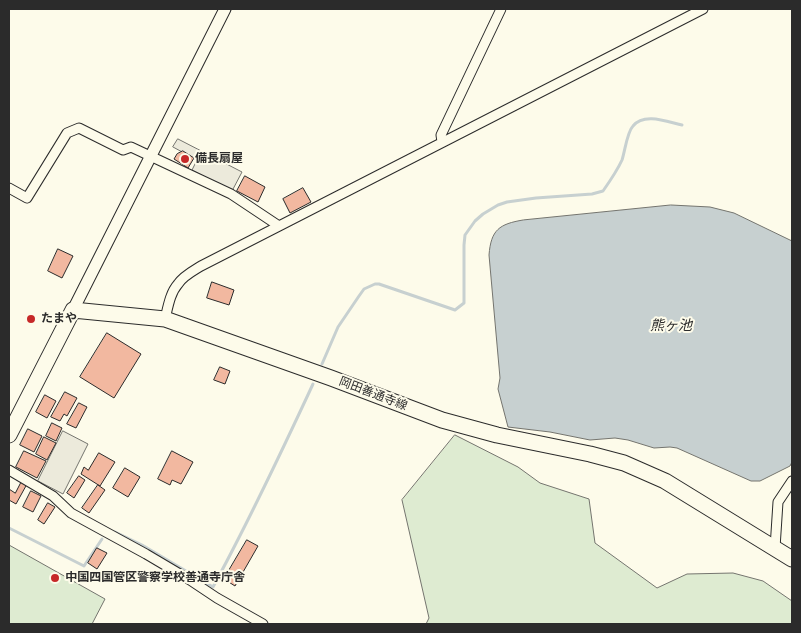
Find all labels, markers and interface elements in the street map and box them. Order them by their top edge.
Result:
place label: 備長扇屋 [195,152,243,166]
marker: 備長扇屋 [179,153,191,165]
place label: たまや [41,312,77,326]
marker: たまや [25,313,37,325]
water label: 熊ヶ池 [650,318,692,334]
street label: 岡田善通寺線 [337,374,409,414]
place label: 中国四国管区警察学校善通寺庁舎 [65,571,245,585]
marker: 中国四国管区警察学校善通寺庁舎 [49,572,61,584]

